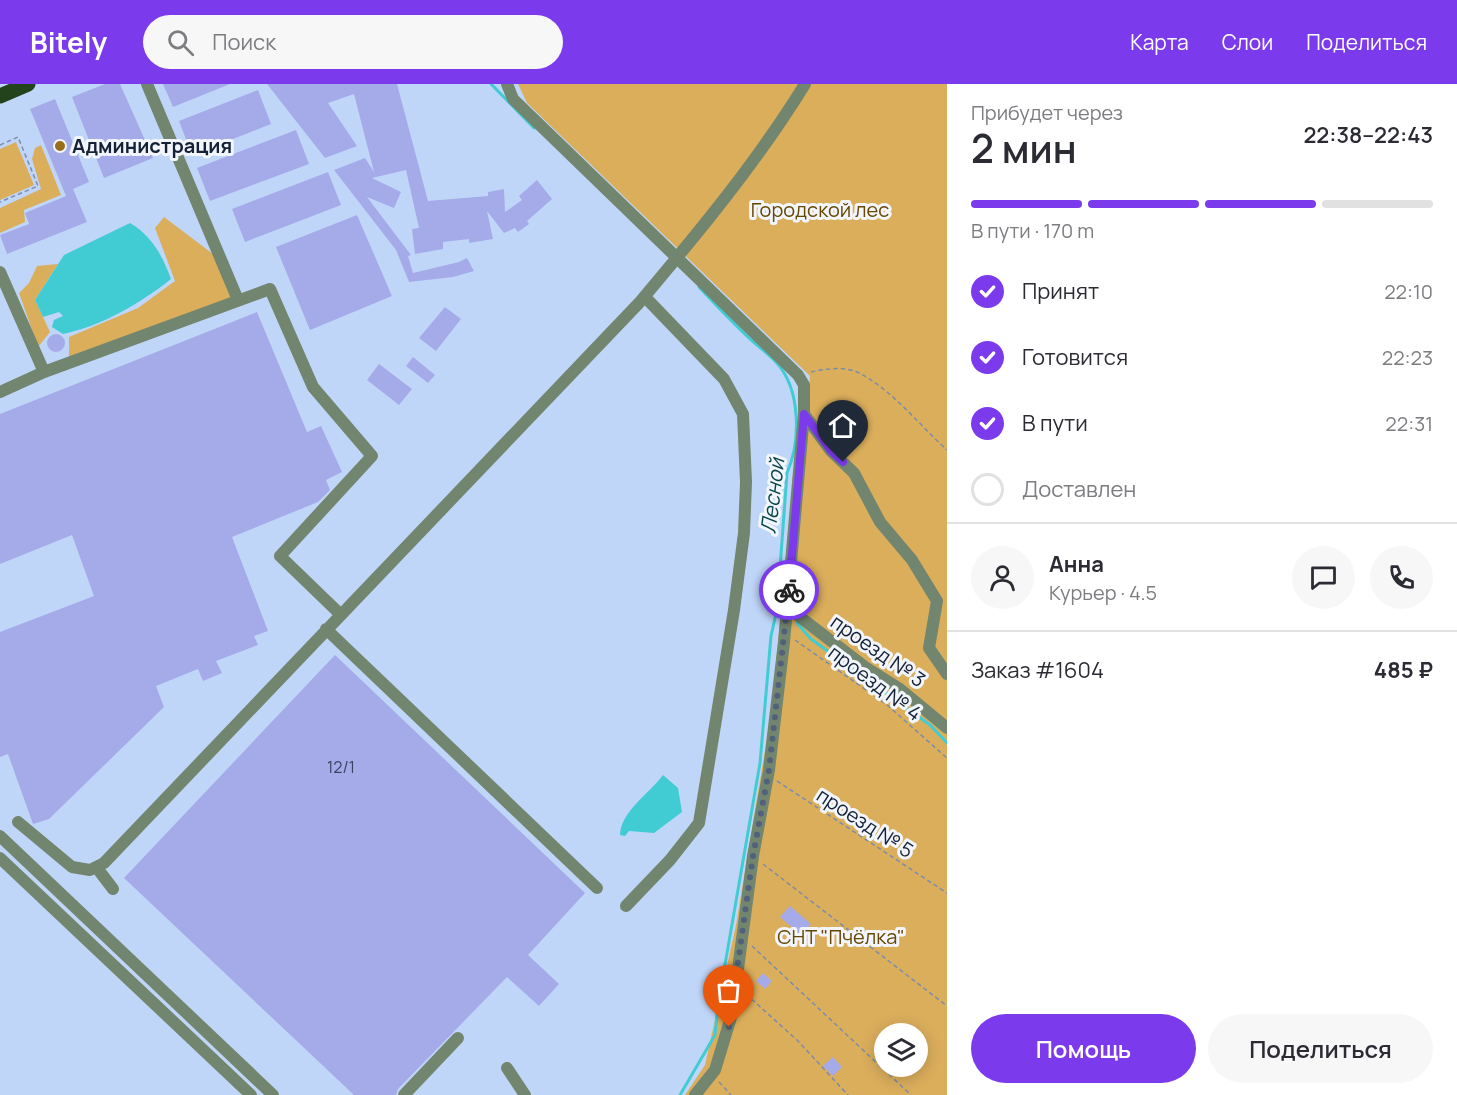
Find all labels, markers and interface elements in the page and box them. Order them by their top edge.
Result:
search box [143,15,563,69]
text: Bitely [30,23,107,61]
icon: search [164,26,197,59]
text: Поиск [212,27,276,57]
text: Карта [1130,28,1189,56]
text: Слои [1222,28,1273,56]
text: Поделиться [1306,28,1427,56]
text: Прибудет через [971,99,1123,126]
text: 22:38–22:43 [1303,120,1433,150]
text: 2 мин [971,121,1077,175]
place label: Администрация [72,132,232,159]
marker: Администрация [53,139,67,153]
park label: Городской лес [751,196,889,223]
text: В пути · 170 m [971,217,1094,244]
icon: check [971,275,1004,308]
text: Принят [1022,276,1099,306]
text: 22:10 [1384,278,1433,305]
icon: check [971,341,1004,374]
text: Готовится [1022,342,1128,372]
text: 22:23 [1382,344,1433,371]
pin [817,400,868,462]
icon: check [971,407,1004,440]
text: В пути [1022,408,1088,438]
icon: home [826,409,859,442]
text: 22:31 [1385,410,1433,437]
water label: Лесной [754,455,791,535]
text: Доставлен [1022,474,1136,504]
button: person [971,546,1034,609]
button: chat [1292,546,1355,609]
button: phone [1370,546,1433,609]
text: Анна [1049,549,1104,579]
courier [759,560,819,620]
icon: bike [773,574,806,607]
text: Курьер · 4.5 [1049,579,1157,606]
street label: проезд № 3 [826,608,931,693]
street label: проезд № 4 [823,639,928,727]
text: Заказ #1604 [971,655,1104,685]
text: 485 ₽ [1374,655,1433,685]
house number: 12/1 [327,756,355,778]
street label: проезд № 5 [812,781,919,864]
park label: СНТ "Пчёлка" [777,923,905,950]
pin [703,965,754,1027]
icon: bag [712,974,745,1007]
button: Помощь [971,1014,1196,1083]
button: Поделиться [1208,1014,1433,1083]
map controls [874,1023,928,1077]
button: layers [874,1023,928,1077]

